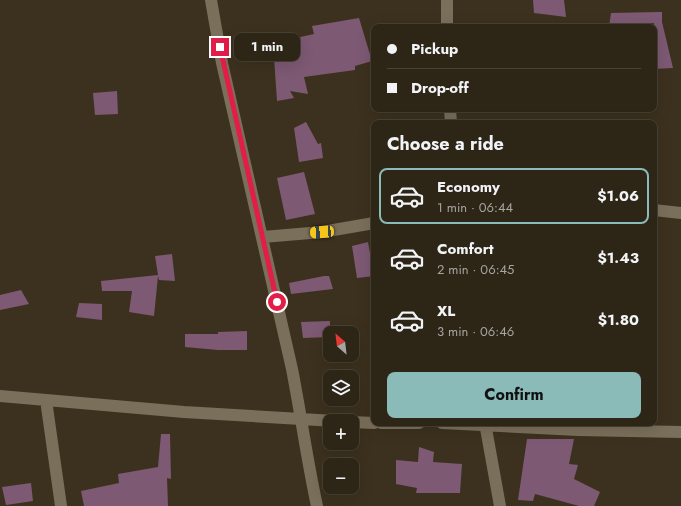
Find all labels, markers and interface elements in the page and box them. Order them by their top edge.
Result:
callout: 1 min [234,33,300,61]
text: 1 min [251,37,283,56]
route end [211,38,229,56]
text: Pickup [411,38,458,60]
text: Drop-off [411,77,469,99]
text: Choose a ride [387,131,504,157]
text: Economy [437,176,500,198]
icon: car [389,178,425,214]
text: $1.06 [597,185,639,207]
text: 1 min · 06:44 [437,198,513,217]
car [310,225,334,239]
text: Comfort [437,238,494,260]
icon: car [389,240,425,276]
text: $1.43 [597,247,639,269]
text: 2 min · 06:45 [437,260,514,279]
route start [268,293,286,311]
text: XL [437,300,455,322]
icon: car [389,302,425,338]
text: $1.80 [598,309,639,331]
text: 3 min · 06:46 [437,322,514,341]
north arrow [323,326,359,362]
map controls [323,326,359,494]
button: layers [323,370,359,406]
button: Confirm [387,372,641,418]
button: + [323,414,359,450]
button: − [323,458,359,494]

